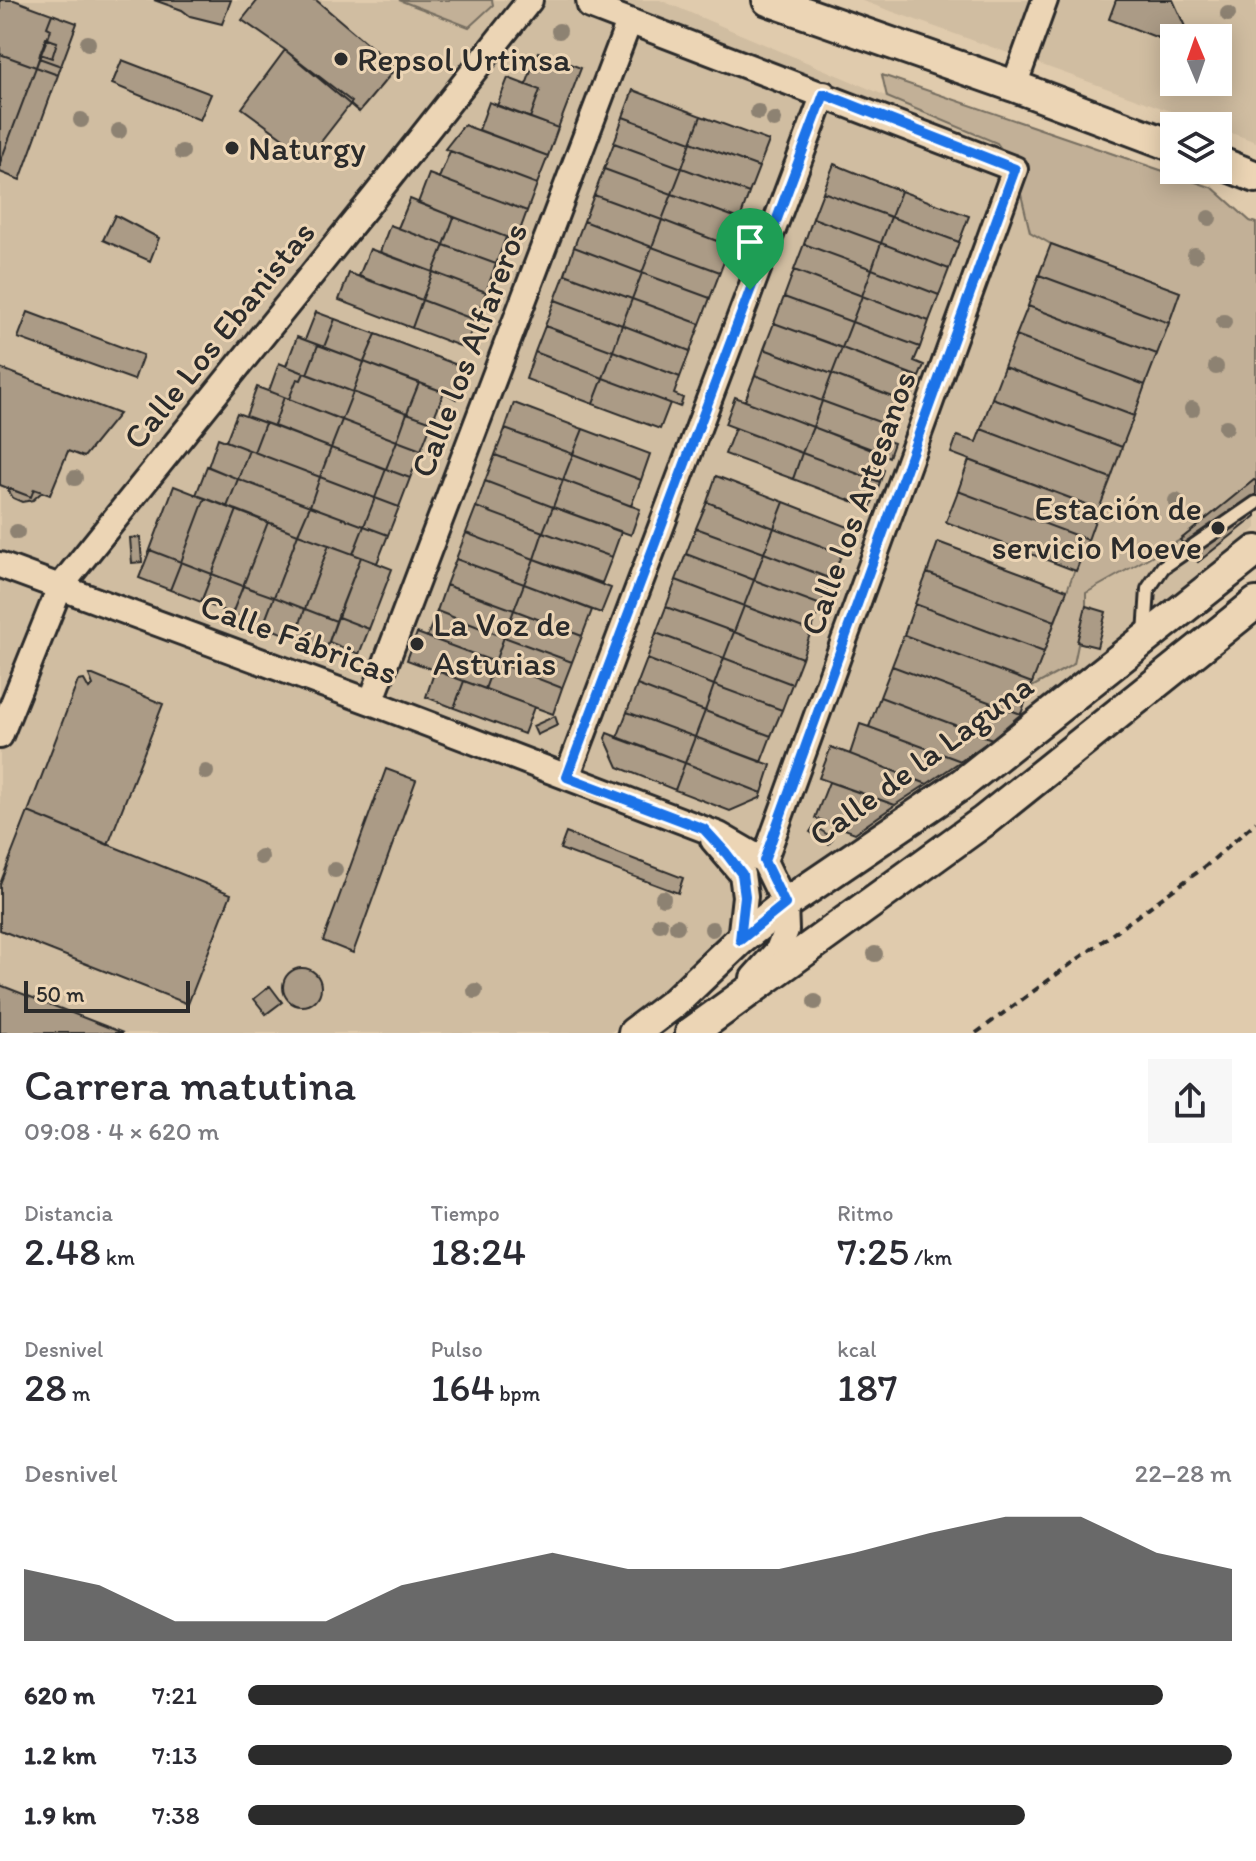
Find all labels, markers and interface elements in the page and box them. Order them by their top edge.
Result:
north arrow [1160,24,1232,96]
map controls [1160,24,1232,184]
place label: Repsol Urtinsa [357,39,571,80]
marker: Repsol Urtinsa [332,50,350,68]
button: layers [1160,112,1232,184]
place label: Naturgy [248,128,366,169]
marker: Naturgy [223,139,241,157]
pin [716,208,784,290]
street label: Calle Los Ebanistas [114,213,324,457]
street label: Calle los Alfareros [402,217,536,483]
icon: arrive [728,220,772,264]
street label: Calle los Artesanos [791,365,925,641]
place label: Estación de servicio Moeve [991,488,1202,568]
marker: Estación de servicio Moeve [1209,519,1227,537]
street label: Calle Fábricas [195,584,403,694]
place label: La Voz de Asturias [433,604,571,684]
marker: La Voz de Asturias [408,635,426,653]
street label: Calle de la Laguna [801,665,1041,855]
scale bar [24,977,190,1013]
text: 50 m [36,981,85,1008]
text: Carrera matutina [24,1058,356,1111]
button: share [1148,1059,1232,1143]
text: 09:08 · 4 × 620 m [24,1115,219,1147]
text: Distancia [24,1200,113,1227]
text: Tiempo [431,1200,500,1227]
text: Ritmo [837,1200,893,1227]
text: 2.48 [24,1227,101,1275]
text: 18:24 [431,1227,526,1275]
text: 7:25 [837,1227,909,1275]
text: km [101,1244,135,1271]
text: /km [909,1244,952,1271]
text: Desnivel [24,1336,103,1363]
text: Pulso [431,1336,483,1363]
text: kcal [837,1336,876,1363]
text: 28 [24,1363,67,1411]
text: 164 [431,1363,494,1411]
text: 187 [837,1363,898,1411]
text: m [67,1380,90,1407]
text: bpm [494,1380,540,1407]
text: Desnivel [24,1457,118,1489]
text: 22–28 m [1134,1457,1232,1489]
text: 620 m [24,1679,95,1711]
text: 7:21 [152,1679,197,1711]
text: 1.2 km [24,1739,96,1771]
text: 7:13 [152,1739,198,1771]
text: 1.9 km [24,1799,96,1831]
text: 7:38 [152,1799,200,1831]

